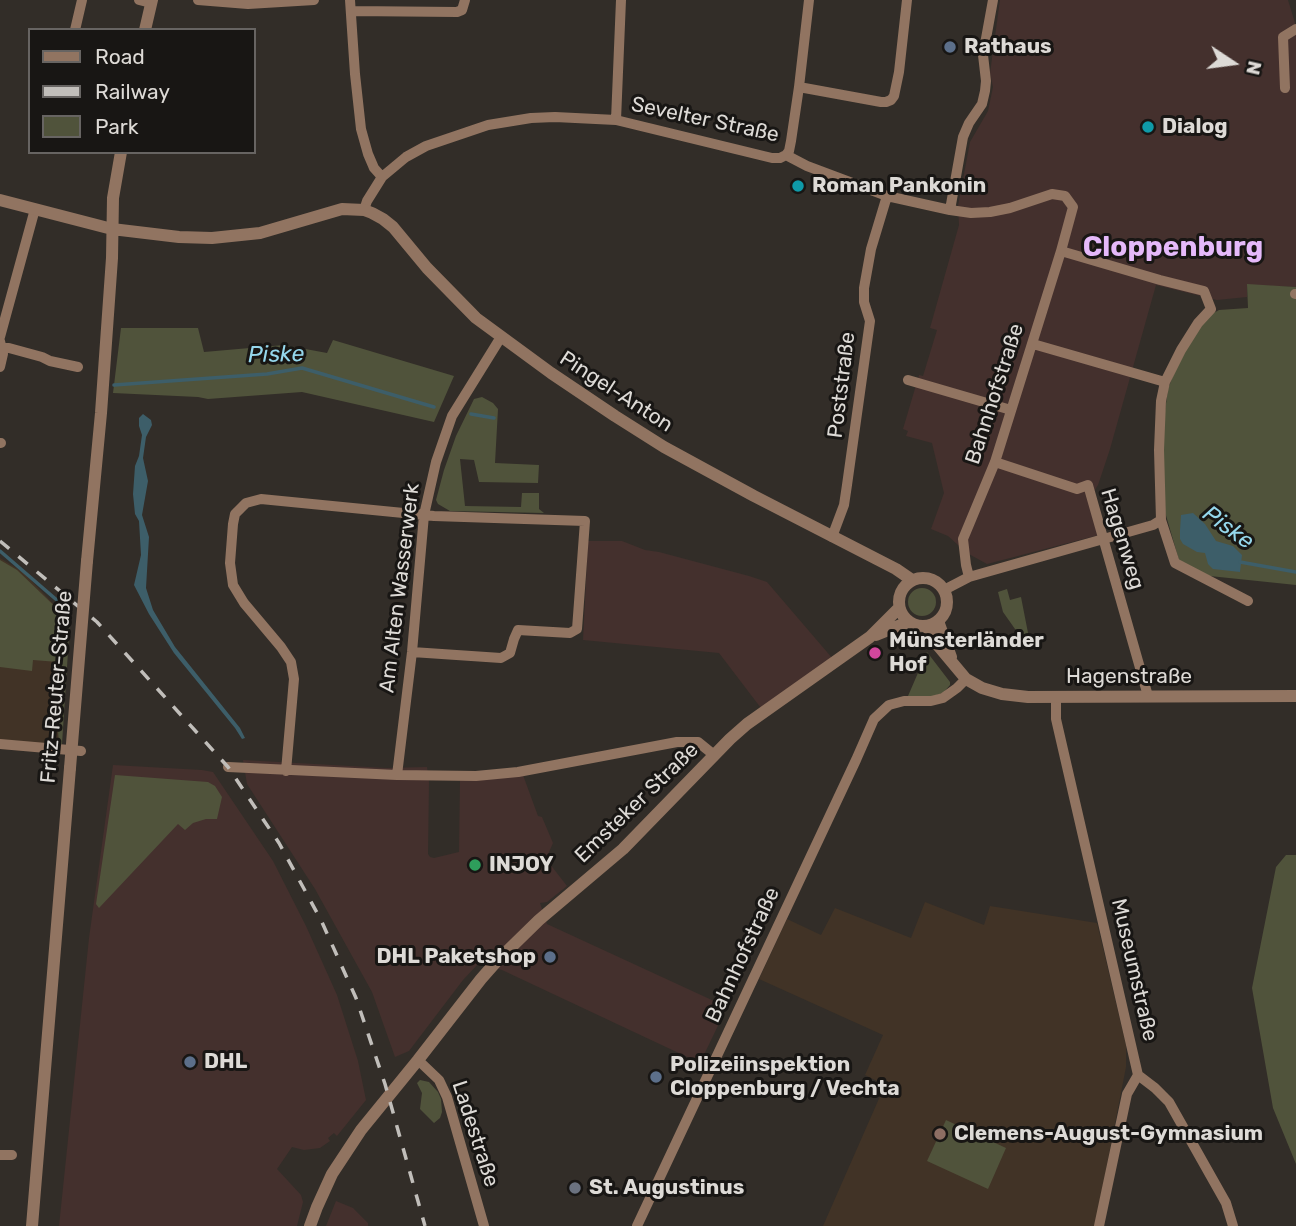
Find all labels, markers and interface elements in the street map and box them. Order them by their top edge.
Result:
legend [28,28,256,154]
north arrow [1198,28,1268,98]
place label: Rathaus [964,34,1052,60]
marker: Rathaus [942,39,958,55]
text: Road [95,44,145,69]
text: N [1241,59,1267,77]
text: Railway [95,79,170,104]
street label: Sevelter Straße [629,92,781,148]
text: Park [95,114,139,139]
place label: Dialog [1162,114,1228,140]
marker: Dialog [1140,119,1156,135]
place label: Roman Pankonin [812,173,986,199]
marker: Roman Pankonin [790,178,806,194]
district label: Cloppenburg [1083,231,1263,265]
street label: Bahnhofstraße [960,321,1030,467]
street label: Poststraße [823,330,861,440]
water label: Piske [248,341,304,369]
street label: Pingel-Anton [555,346,677,438]
street label: Am Alten Wasserwerk [375,482,425,694]
street label: Hagenweg [1095,485,1149,593]
water label: Piske [1197,500,1259,556]
street label: Fritz-Reuter-Straße [36,590,78,784]
place label: Münsterländer Hof [889,628,1044,678]
marker: Münsterländer Hof [867,645,883,661]
street label: Hagenstraße [1066,664,1192,690]
street label: Emsteker Straße [570,738,704,868]
place label: INJOY [489,852,554,878]
marker: INJOY [467,857,483,873]
street label: Bahnhofstraße [701,883,785,1027]
street label: Museumstraße [1105,896,1163,1044]
place label: DHL Paketshop [377,944,536,970]
marker: DHL Paketshop [542,949,558,965]
place label: DHL [204,1049,247,1075]
place label: Polizeiinspektion Cloppenburg / Vechta [670,1052,900,1102]
marker: DHL [182,1054,198,1070]
marker: Polizeiinspektion Cloppenburg / Vechta [648,1069,664,1085]
street label: Ladestraße [446,1078,504,1190]
place label: Clemens-August-Gymnasium [954,1121,1263,1147]
marker: Clemens-August-Gymnasium [932,1126,948,1142]
place label: St. Augustinus [589,1175,744,1201]
marker: St. Augustinus [567,1180,583,1196]

